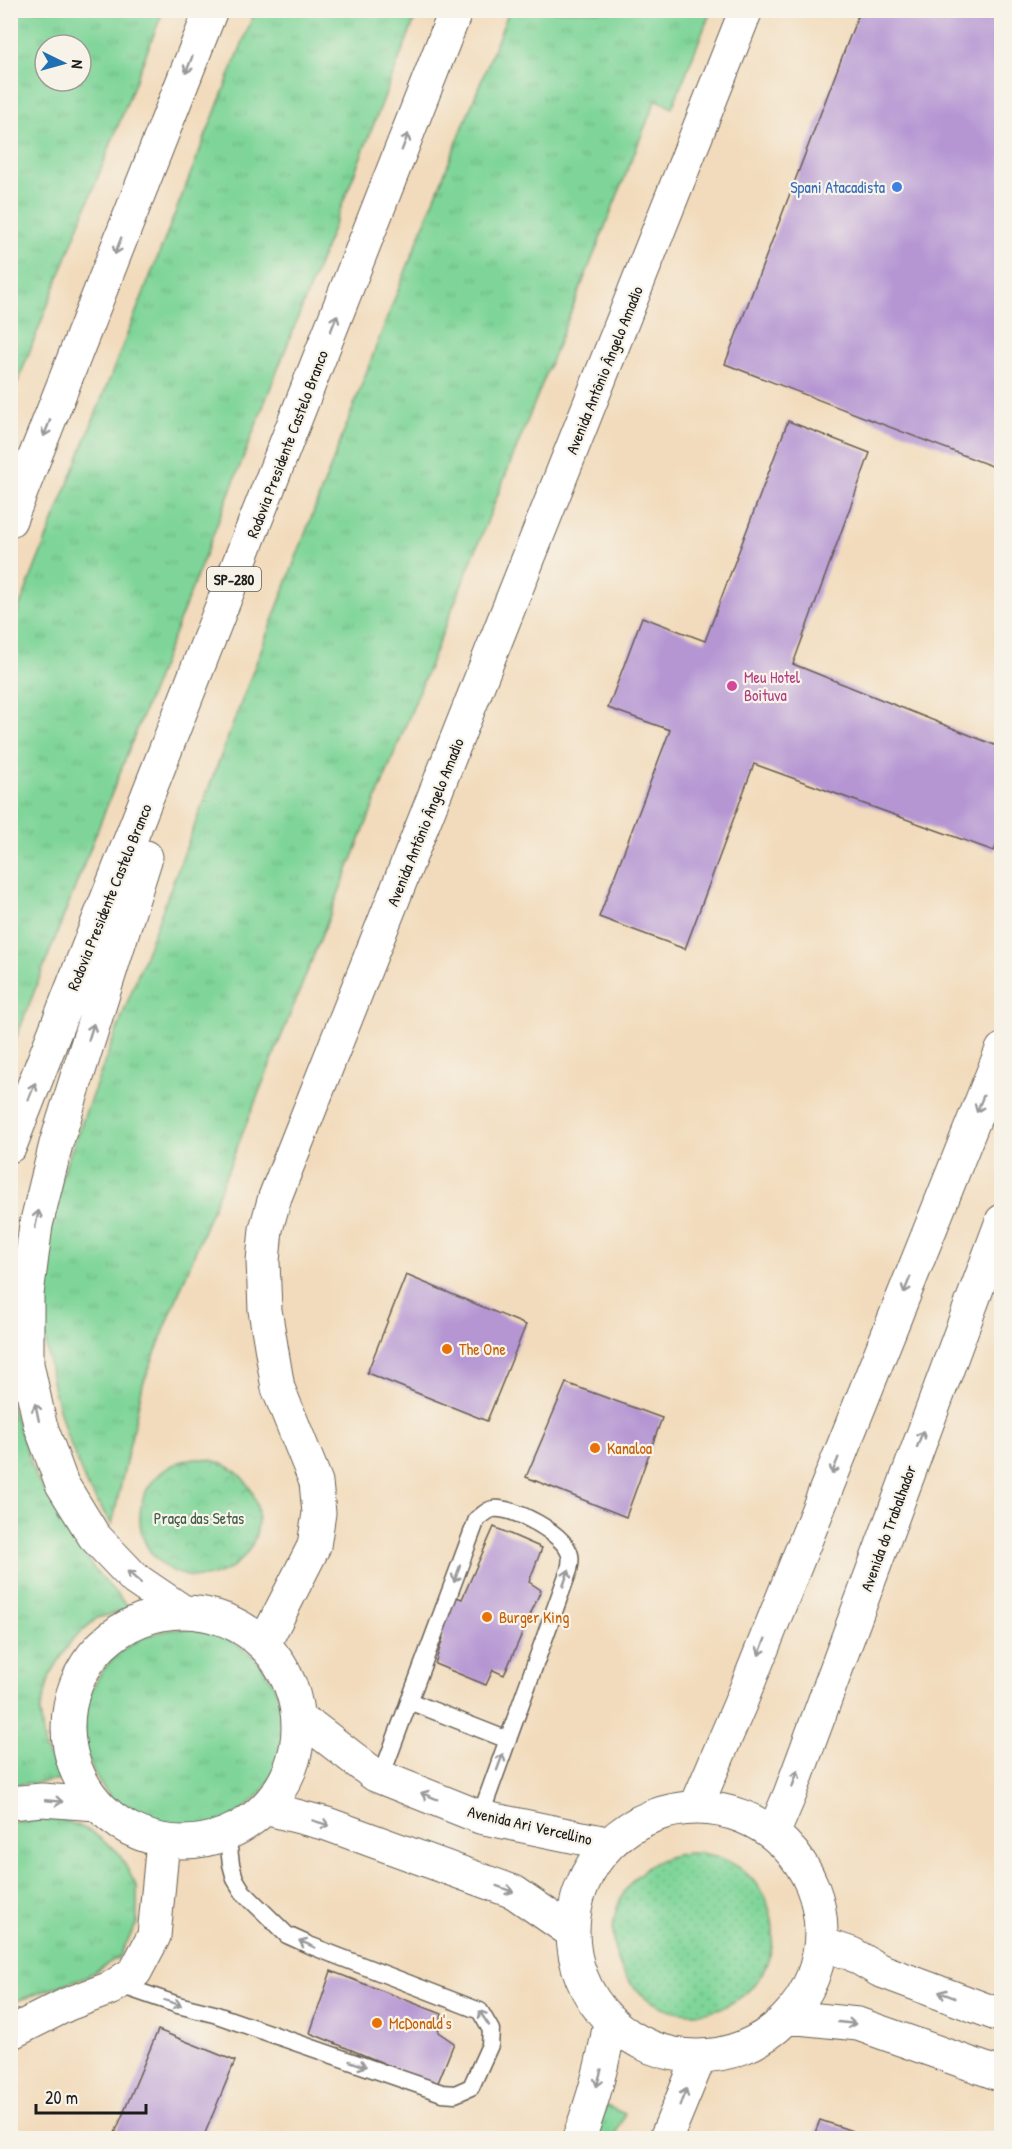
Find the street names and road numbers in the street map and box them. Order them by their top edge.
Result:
street label: Avenida Antônio Ângelo Amadio [560,282,648,457]
street label: Rodovia Presidente Castelo Branco [241,346,333,541]
road number: SP-280 [207,567,261,591]
street label: Avenida Antônio Ângelo Amadio [381,734,469,909]
street label: Rodovia Presidente Castelo Branco [61,800,157,994]
street label: Avenida do Trabalhador [855,1462,921,1594]
street label: Avenida Ari Vercellino [466,1800,595,1850]

